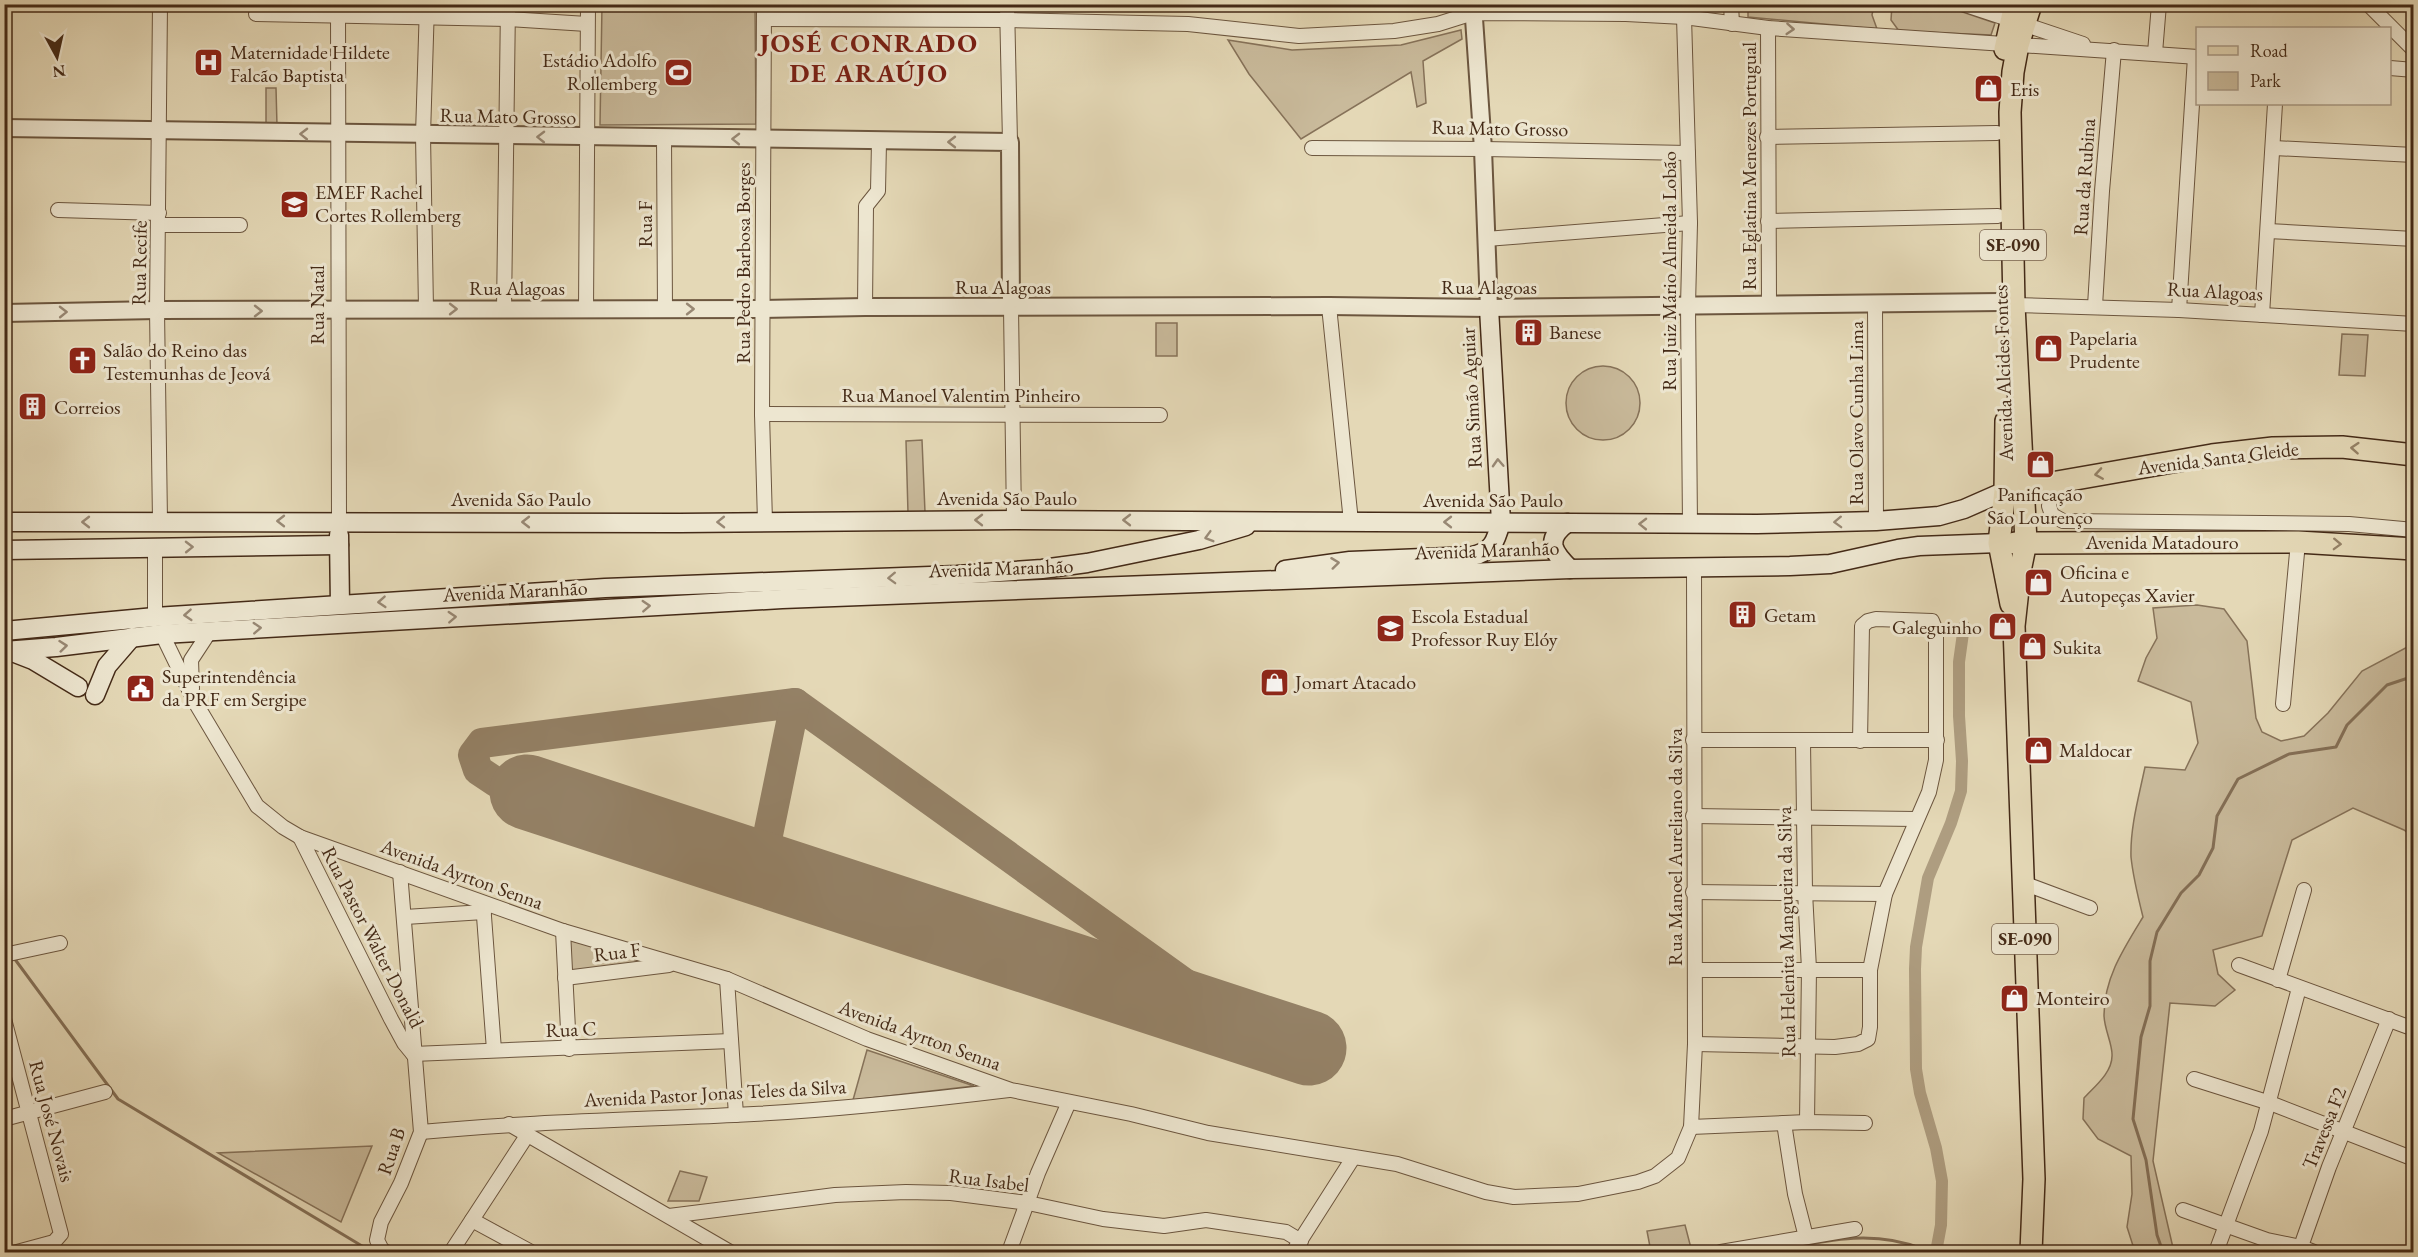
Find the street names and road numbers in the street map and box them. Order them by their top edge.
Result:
street label: Rua Eglatina Menezes Portugual [1736,42,1762,290]
street label: Rua Mato Grosso [440,102,577,130]
street label: Rua Mato Grosso [1432,114,1569,142]
street label: Rua da Rubina [2067,118,2101,236]
street label: Rua Juiz Mário Almeida Lobão [1656,151,1682,391]
street label: Rua Pedro Barbosa Borges [730,162,756,364]
street label: Rua F [632,200,658,248]
street label: Rua Recife [125,220,153,306]
road number: SE-090 [1980,230,2046,260]
street label: Rua Natal [304,265,330,345]
street label: Rua Alagoas [955,274,1051,300]
street label: Rua Alagoas [1441,274,1537,300]
street label: Rua Alagoas [469,275,565,301]
street label: Rua Alagoas [2166,276,2264,306]
street label: Avenida Alcides Fontes [1987,284,2019,463]
street label: Rua Olavo Cunha Lima [1843,321,1869,505]
street label: Rua Simão Aguiar [1454,327,1488,469]
street label: Rua Manoel Valentim Pinheiro [842,382,1081,408]
street label: Avenida Santa Gleide [2135,435,2300,481]
street label: Avenida São Paulo [936,485,1077,511]
street label: Avenida São Paulo [450,486,591,512]
street label: Avenida São Paulo [1422,487,1563,513]
street label: Avenida Matadouro [2084,529,2239,555]
street label: Avenida Maranhão [1413,534,1560,566]
street label: Avenida Maranhão [927,552,1074,584]
street label: Avenida Maranhão [441,574,588,608]
street label: Rua Manoel Aureliano da Silva [1662,728,1688,966]
street label: Rua Helenita Mangueira da Silva [1771,806,1801,1058]
street label: Avenida Ayrton Senna [376,832,547,915]
street label: Rua Pastor Walter Donald [316,842,430,1033]
road number: SE-090 [1992,924,2058,954]
street label: Rua F [592,936,642,968]
street label: Avenida Ayrton Senna [834,993,1005,1076]
street label: Rua C [545,1015,597,1043]
street label: Rua José Novais [23,1057,81,1185]
street label: Avenida Pastor Jonas Teles da Silva [582,1073,847,1113]
street label: Travessa F2 [2296,1083,2352,1173]
street label: Rua B [371,1124,411,1178]
street label: Rua Isabel [947,1162,1031,1198]

